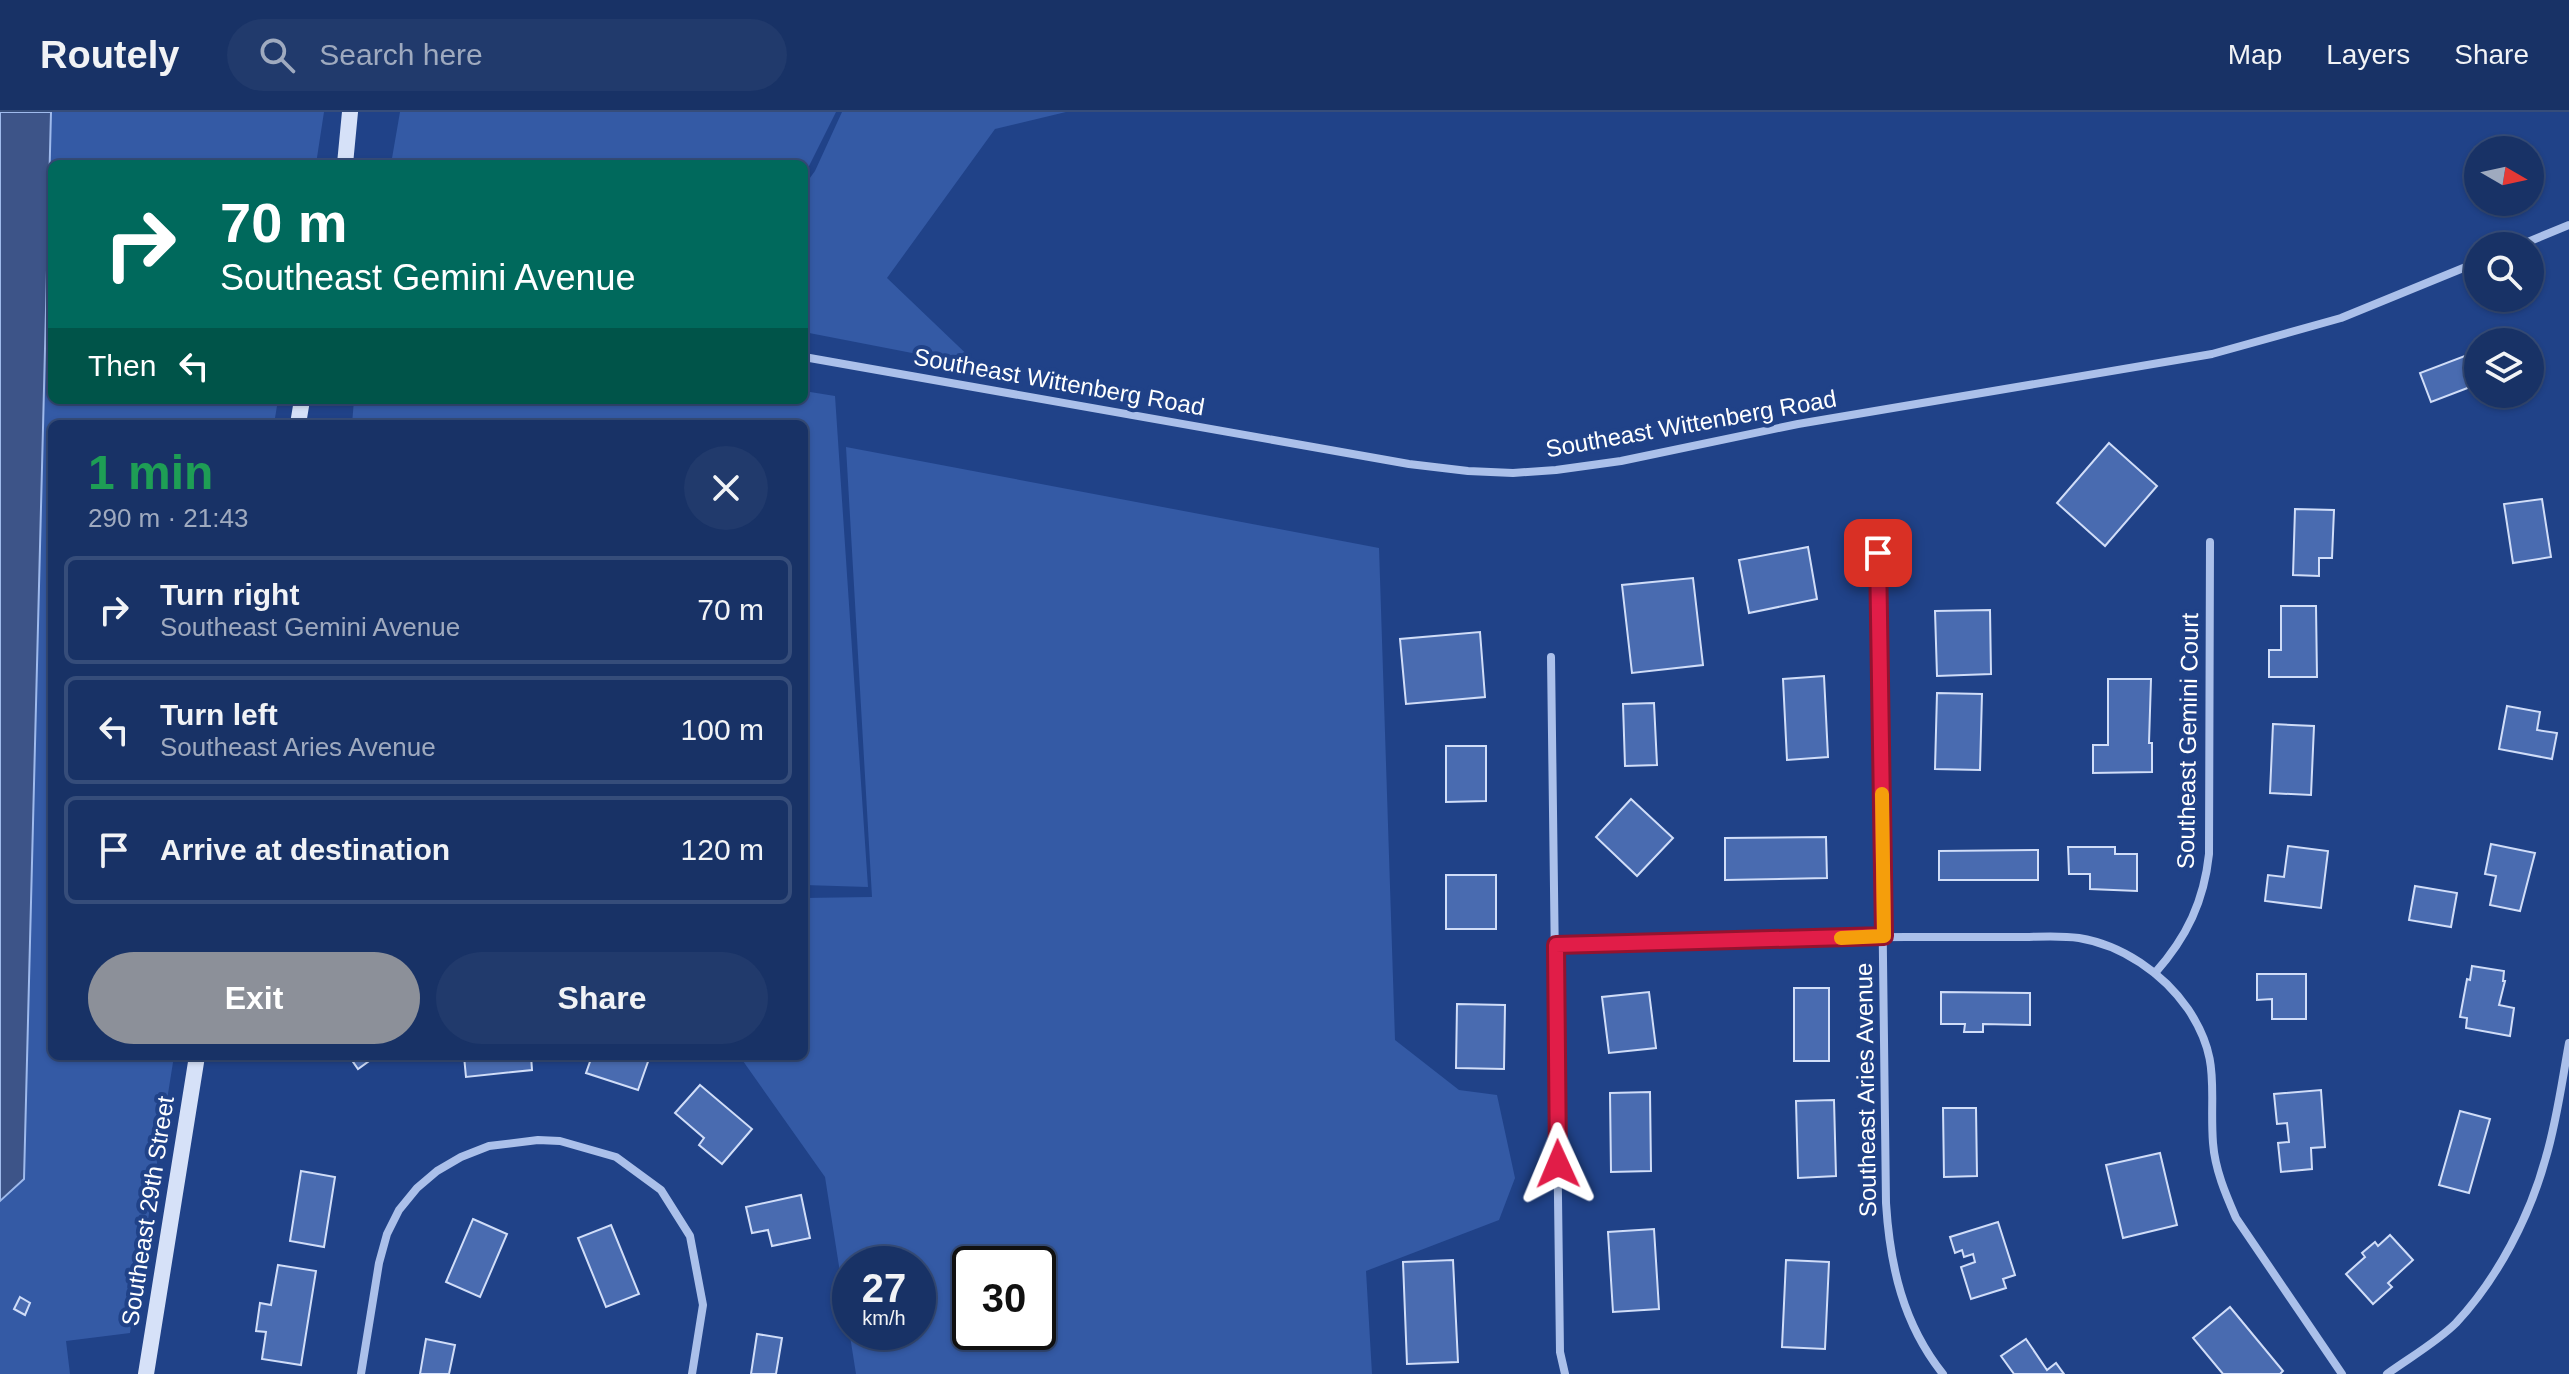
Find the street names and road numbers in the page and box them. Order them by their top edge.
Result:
street label: Southeast Wittenberg Road [912,343,1207,420]
street label: Southeast Wittenberg Road [1543,385,1838,462]
street label: Southeast Gemini Court [2172,612,2203,869]
street label: Southeast Aries Avenue [1850,963,1881,1217]
street label: Southeast 29th Street [116,1094,179,1328]

